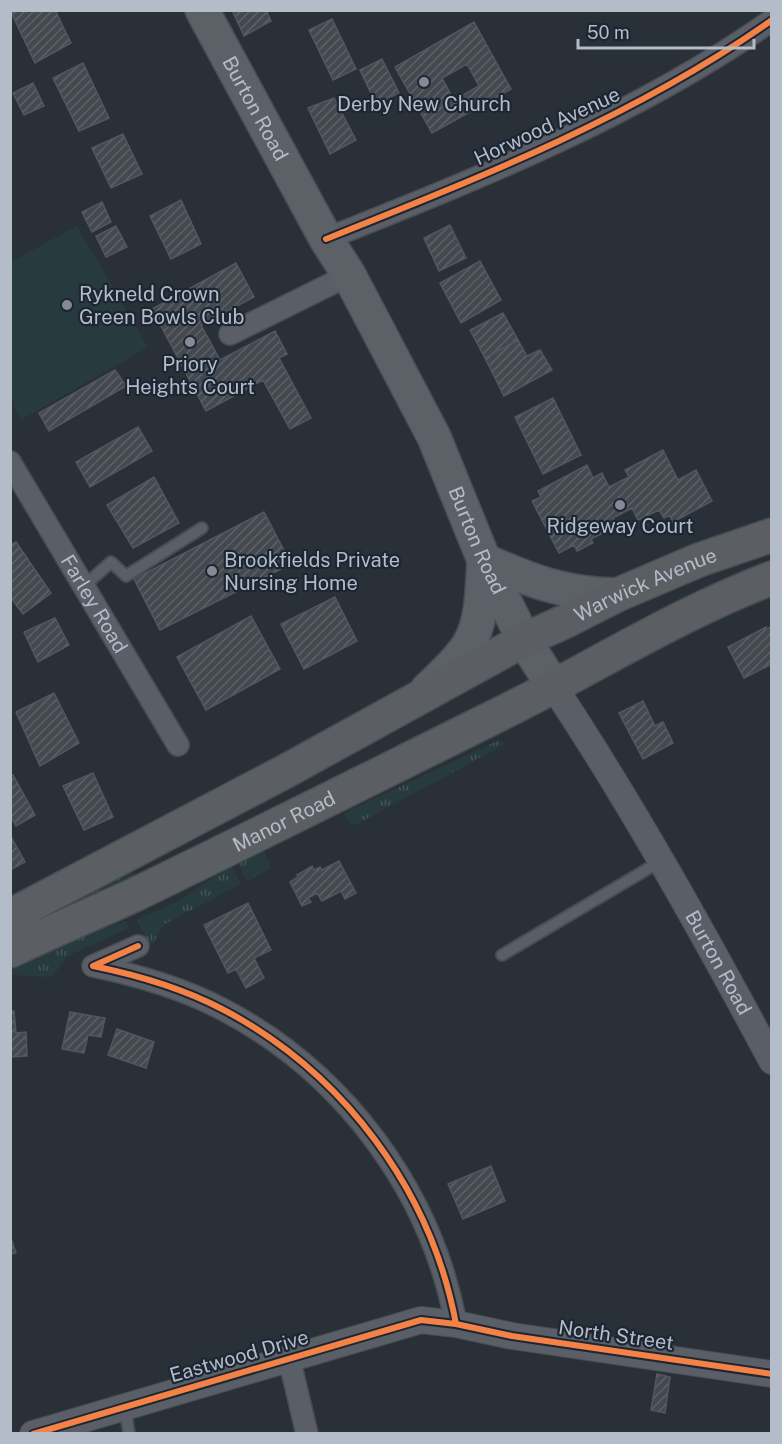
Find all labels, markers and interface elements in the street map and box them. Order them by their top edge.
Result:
scale bar [578,12,754,50]
text: 50 m [587,22,630,43]
street label: Burton Road [217,52,293,165]
marker: Derby New Church [417,75,431,89]
street label: Horwood Avenue [470,82,624,170]
place label: Derby New Church [337,92,511,116]
place label: Rykneld Crown Green Bowls Club [79,282,245,329]
marker: Rykneld Crown Green Bowls Club [60,298,74,312]
marker: Priory Heights Court [183,335,197,349]
place label: Priory Heights Court [125,352,255,399]
street label: Burton Road [443,483,511,598]
marker: Ridgeway Court [613,498,627,512]
place label: Ridgeway Court [546,514,694,538]
street label: Warwick Avenue [570,543,720,627]
place label: Brookfields Private Nursing Home [224,548,400,595]
street label: Farley Road [56,550,133,657]
marker: Brookfields Private Nursing Home [205,564,219,578]
street label: Manor Road [229,786,339,857]
street label: Burton Road [680,906,757,1019]
street label: North Street [557,1315,675,1355]
street label: Eastwood Drive [167,1325,311,1387]

